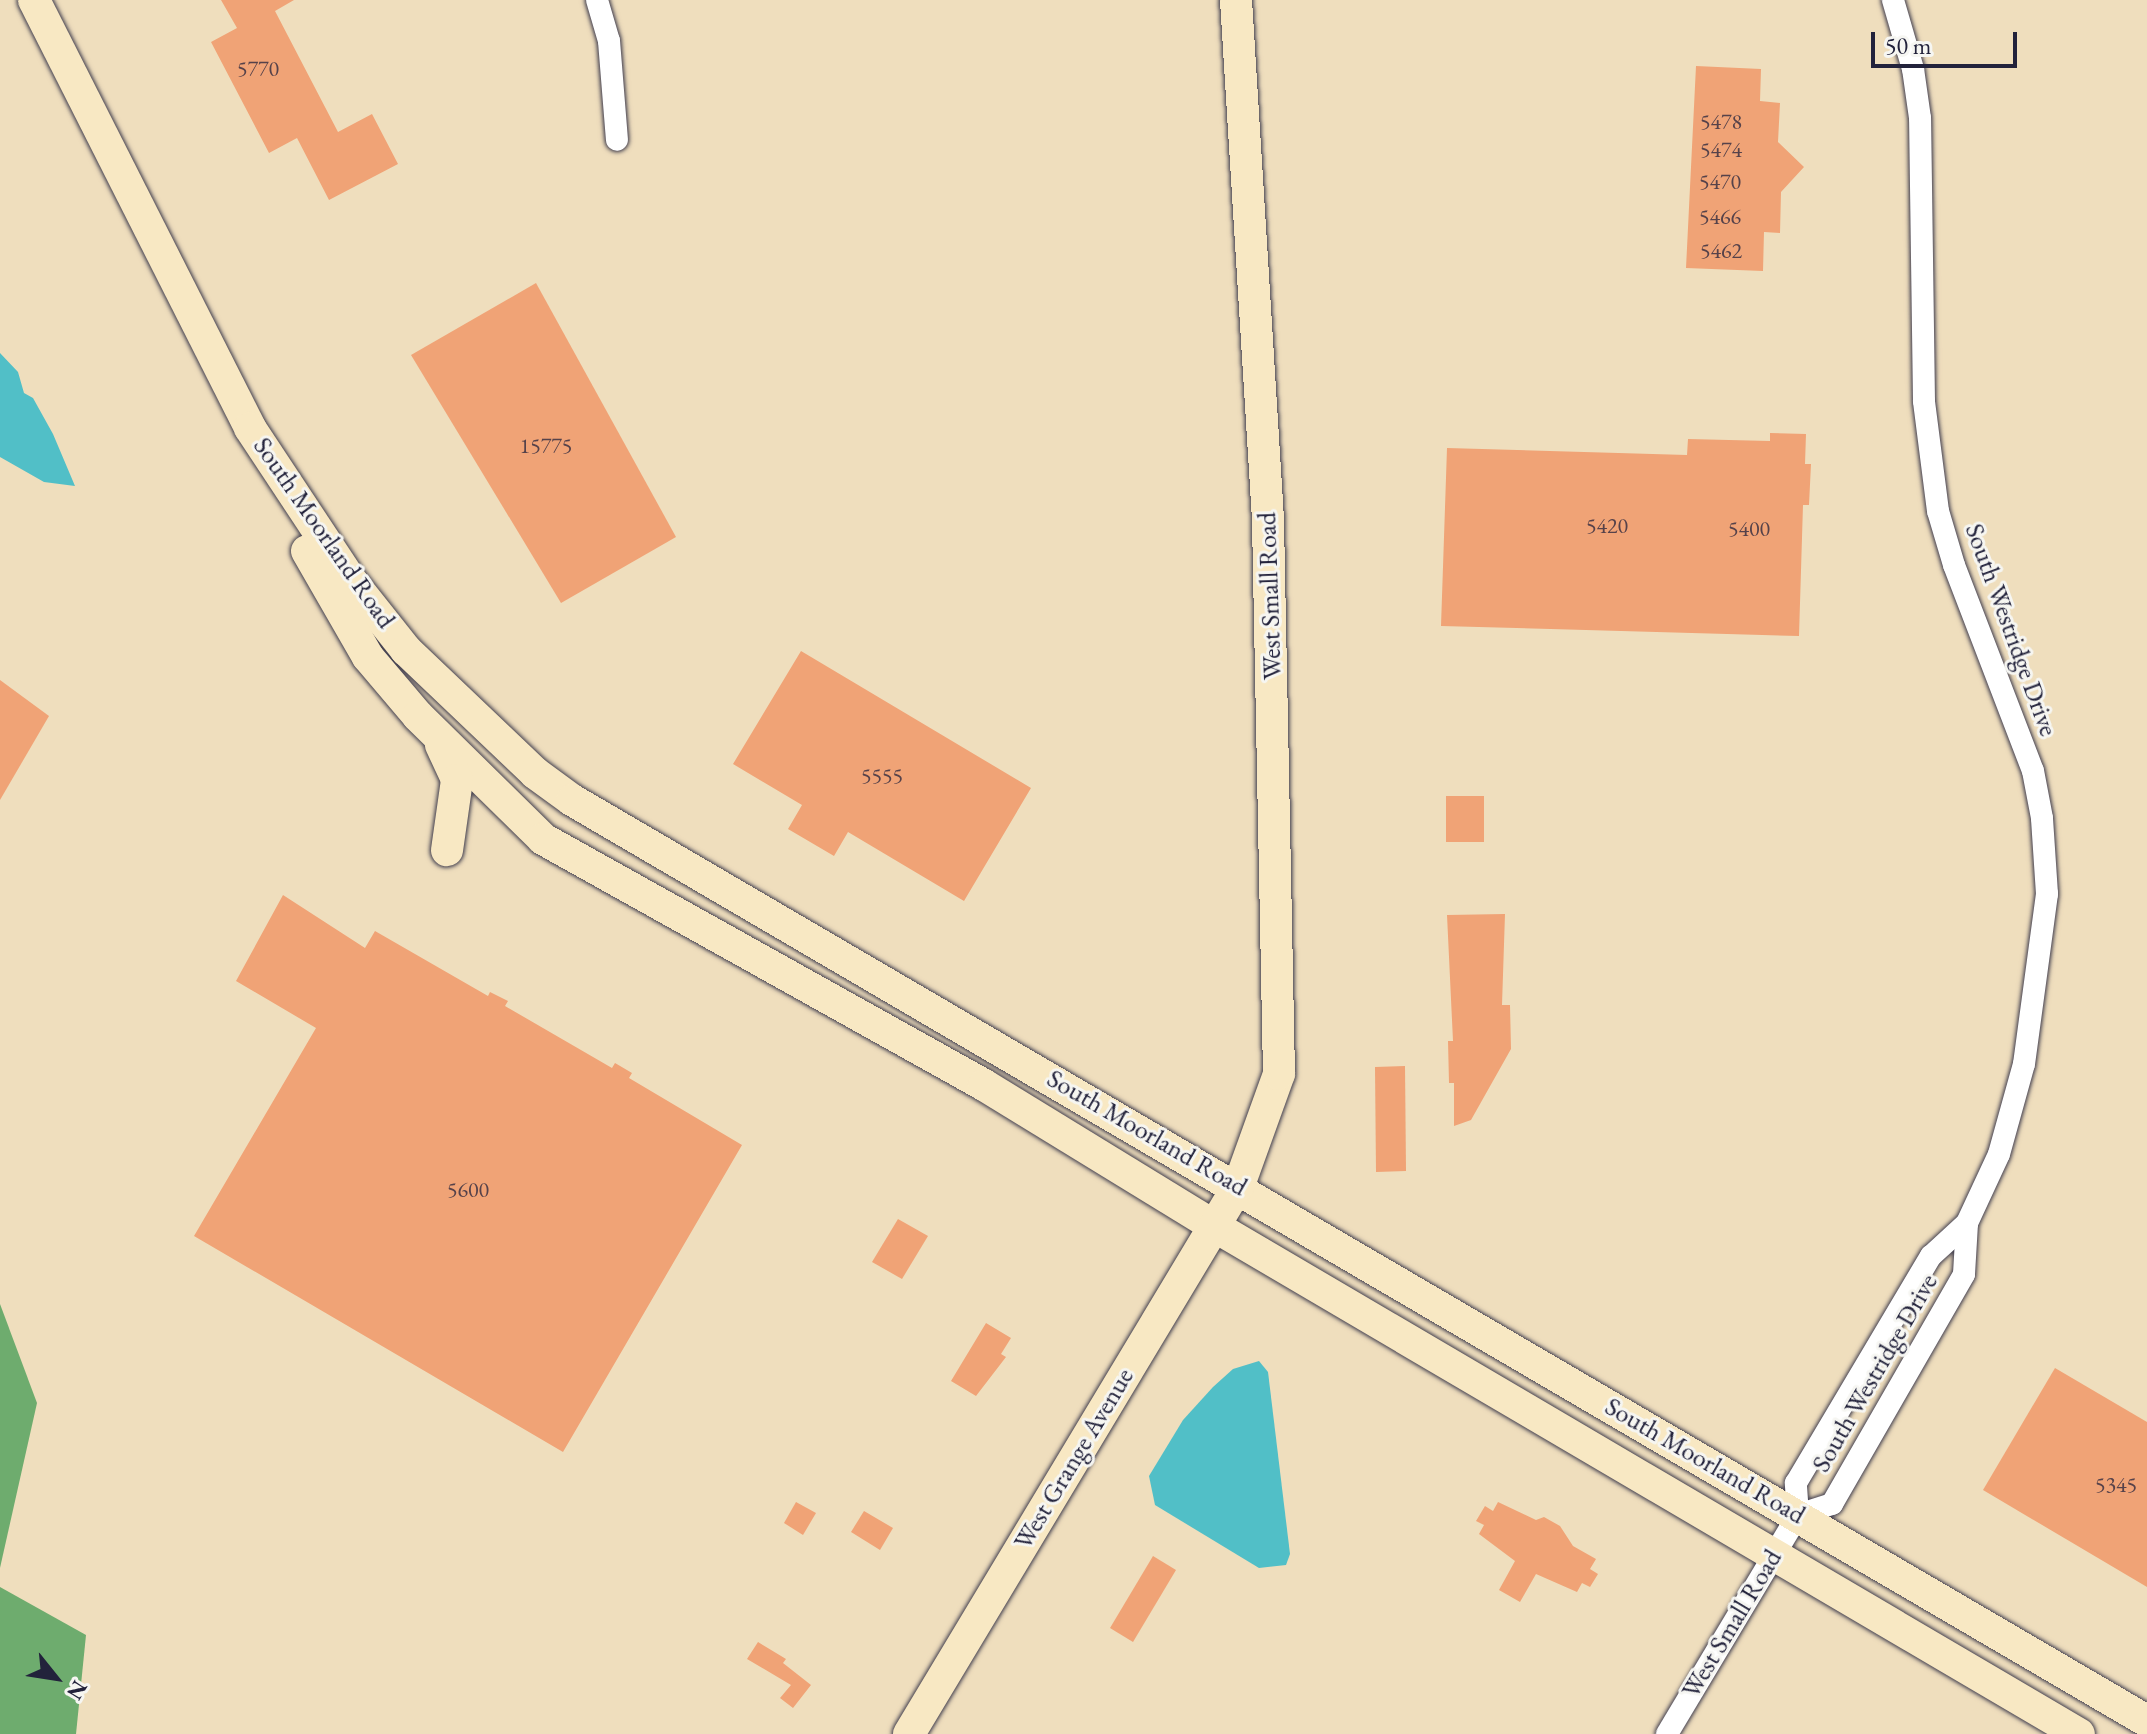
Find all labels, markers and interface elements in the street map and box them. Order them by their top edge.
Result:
scale bar [1875,16,2021,66]
text: 50 m [1885,30,1932,61]
house number: 5770 [237,56,279,82]
house number: 5478 [1700,109,1742,135]
house number: 5474 [1700,137,1742,163]
house number: 5470 [1699,169,1741,195]
house number: 5466 [1699,204,1741,230]
house number: 5462 [1700,238,1742,264]
street label: South Moorland Road [246,432,402,634]
house number: 15775 [520,433,572,459]
street label: West Small Road [1251,512,1289,680]
house number: 5420 [1586,513,1628,539]
house number: 5400 [1728,516,1770,542]
street label: South Westridge Drive [1958,520,2064,740]
house number: 5555 [861,763,903,789]
street label: South Moorland Road [1041,1063,1253,1203]
house number: 5600 [447,1177,489,1203]
street label: South Westridge Drive [1806,1268,1944,1478]
street label: West Grange Avenue [1008,1363,1140,1555]
street label: South Moorland Road [1599,1391,1811,1531]
house number: 5345 [2095,1472,2137,1498]
street label: West Small Road [1675,1544,1789,1704]
north arrow [16,1638,96,1718]
text: N [60,1675,94,1705]

